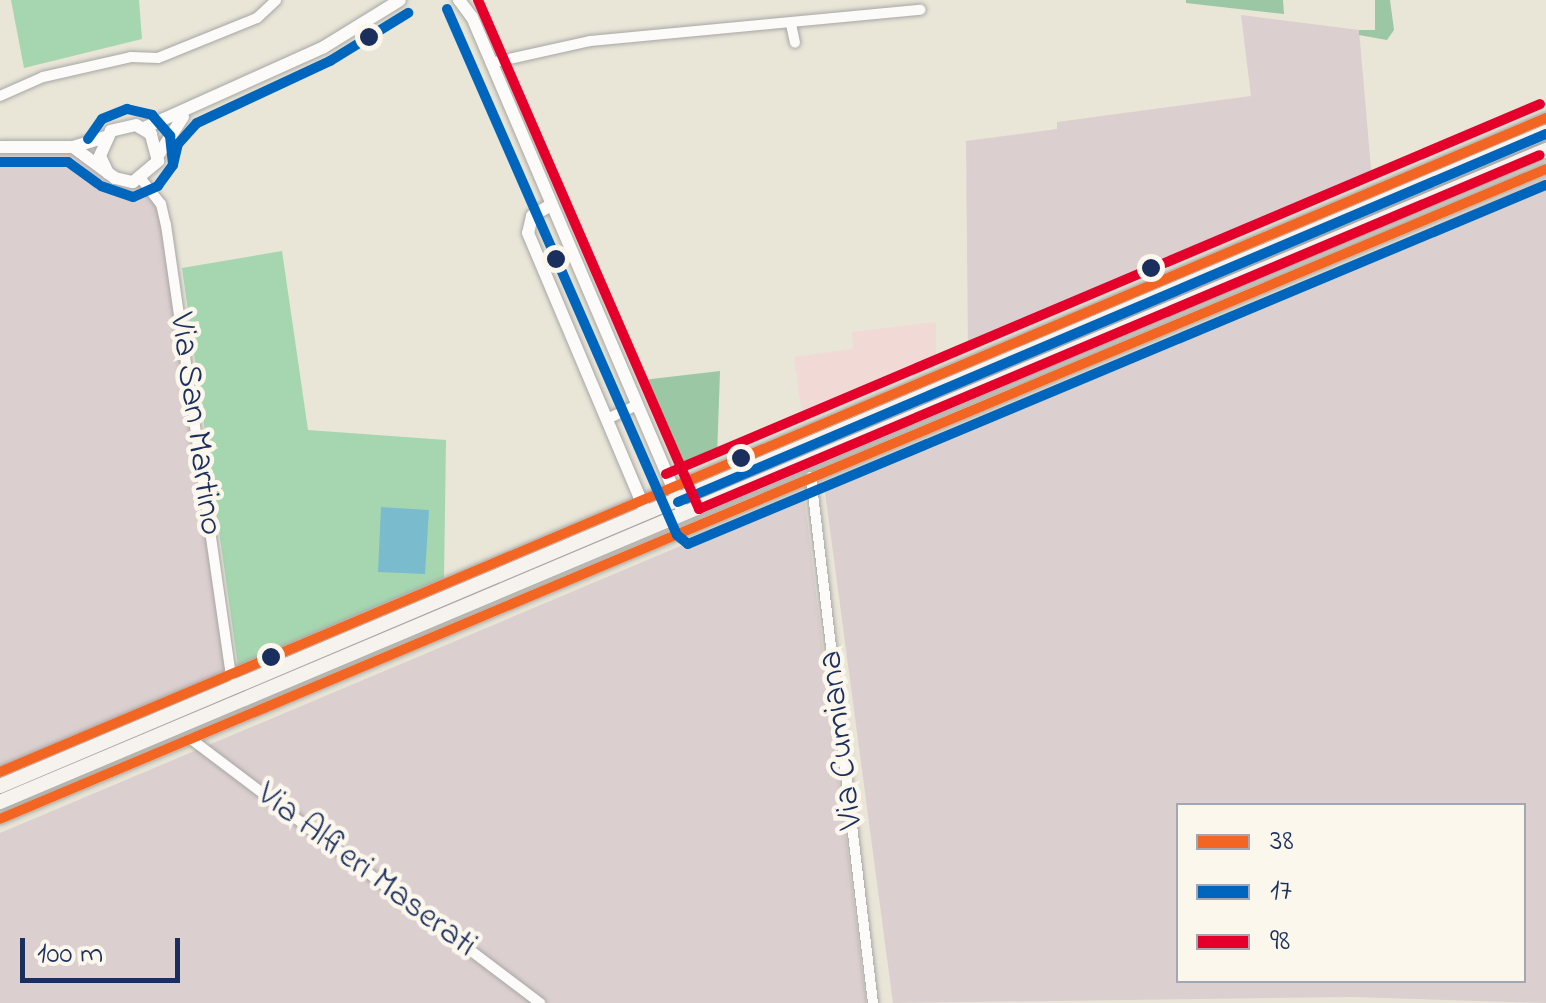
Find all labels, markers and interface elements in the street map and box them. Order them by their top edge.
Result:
unlabelled marker [359,27,379,47]
unlabelled marker [546,249,566,269]
unlabelled marker [1141,258,1161,278]
street label: Via San Martino [159,310,231,538]
unlabelled marker [731,448,751,468]
unlabelled marker [261,647,281,667]
street label: Via Cumiana [810,648,874,832]
street label: Via Alfieri Maserati [247,774,485,968]
legend [1176,803,1526,983]
text: 38 [1270,820,1294,864]
text: 17 [1270,870,1292,914]
scale bar [25,918,185,980]
text: 98 [1270,920,1290,964]
text: 100 m [37,933,103,977]

